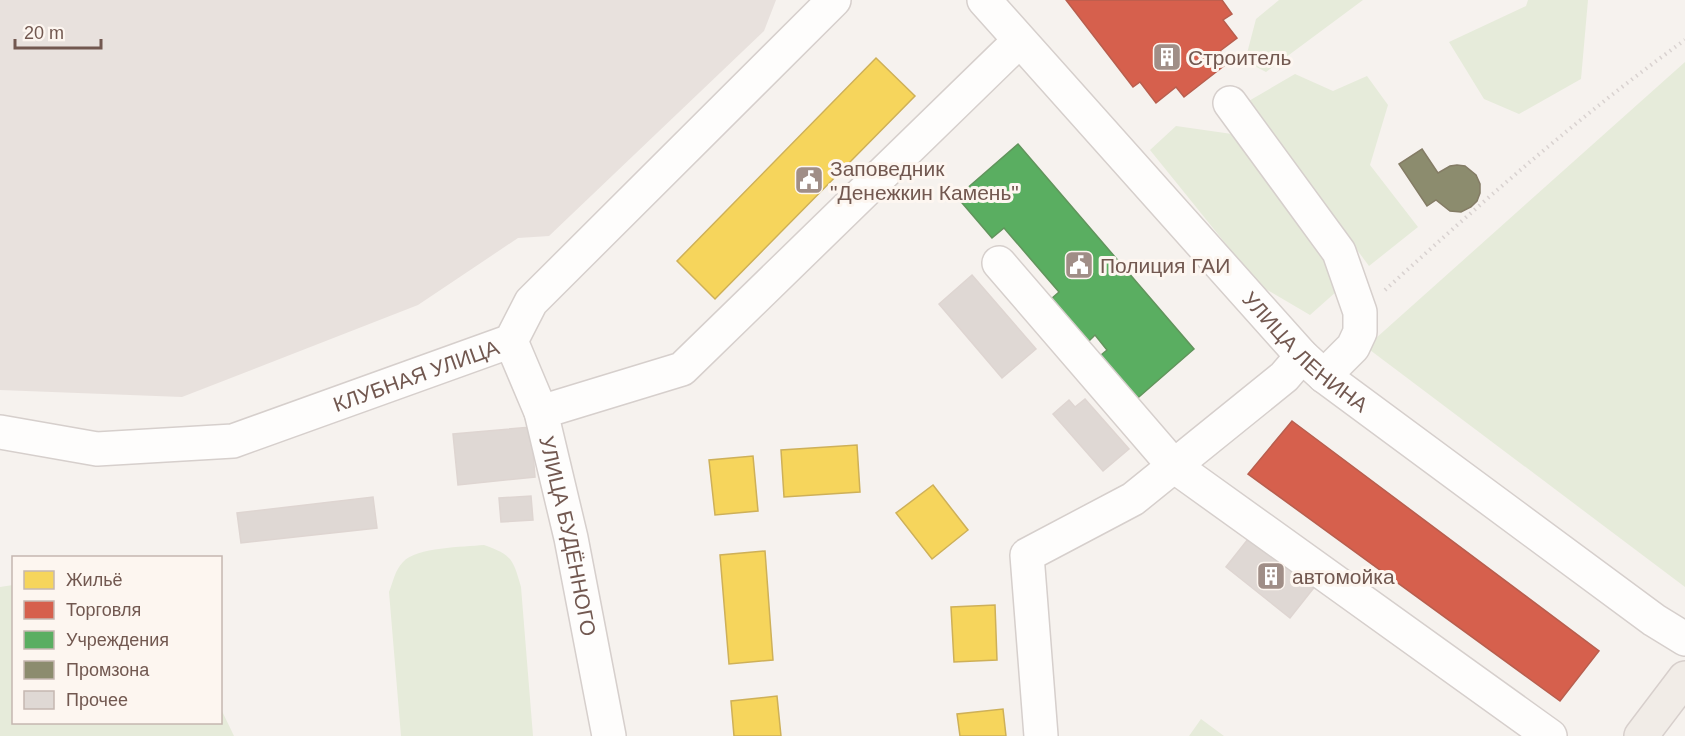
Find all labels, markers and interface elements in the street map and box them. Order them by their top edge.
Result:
scale bar [15,12,100,50]
text: 20 m [24,23,64,43]
building icon: Строитель [1151,41,1183,73]
place label: Строитель [1188,46,1291,69]
place label: Заповедник "Денежкин Камень" [830,157,1019,204]
public building icon: Заповедник "Денежкин Камень" [793,164,825,196]
public building icon: Полиция ГАИ [1063,249,1095,281]
place label: Полиция ГАИ [1100,254,1230,277]
street label: УЛИЦА ЛЕНИНА [1239,287,1373,416]
street label: КЛУБНАЯ УЛИЦА [330,335,502,416]
street label: УЛИЦА БУДЁННОГО [536,434,601,638]
legend [12,556,222,724]
building icon: автомойка [1255,560,1287,592]
place label: автомойка [1292,565,1395,588]
text: Жильё [66,570,123,590]
text: Торговля [66,600,141,620]
text: Учреждения [66,630,169,650]
text: Промзона [66,660,150,680]
text: Прочее [66,690,128,710]

